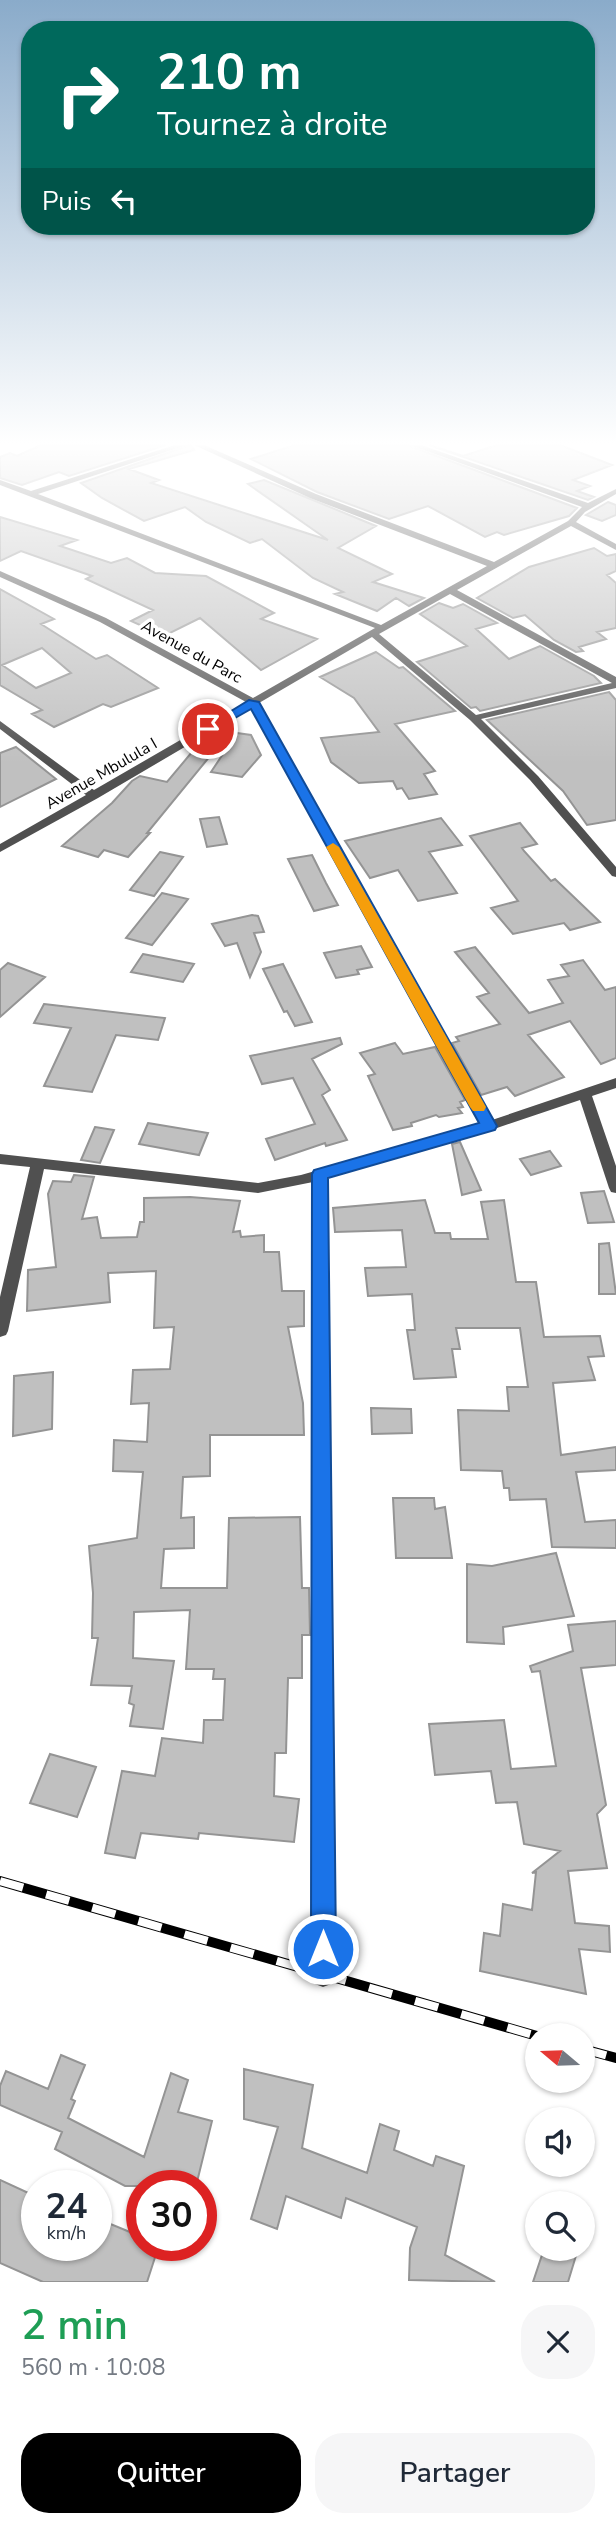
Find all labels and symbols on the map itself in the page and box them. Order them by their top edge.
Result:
street label: Avenue du Parc [137,615,246,689]
pin [178,699,238,759]
street label: Avenue Mbulula I [42,733,161,815]
position arrow [286,1912,360,1986]
north arrow [525,2023,595,2093]
speed limit sign: 30 [126,2170,217,2261]

